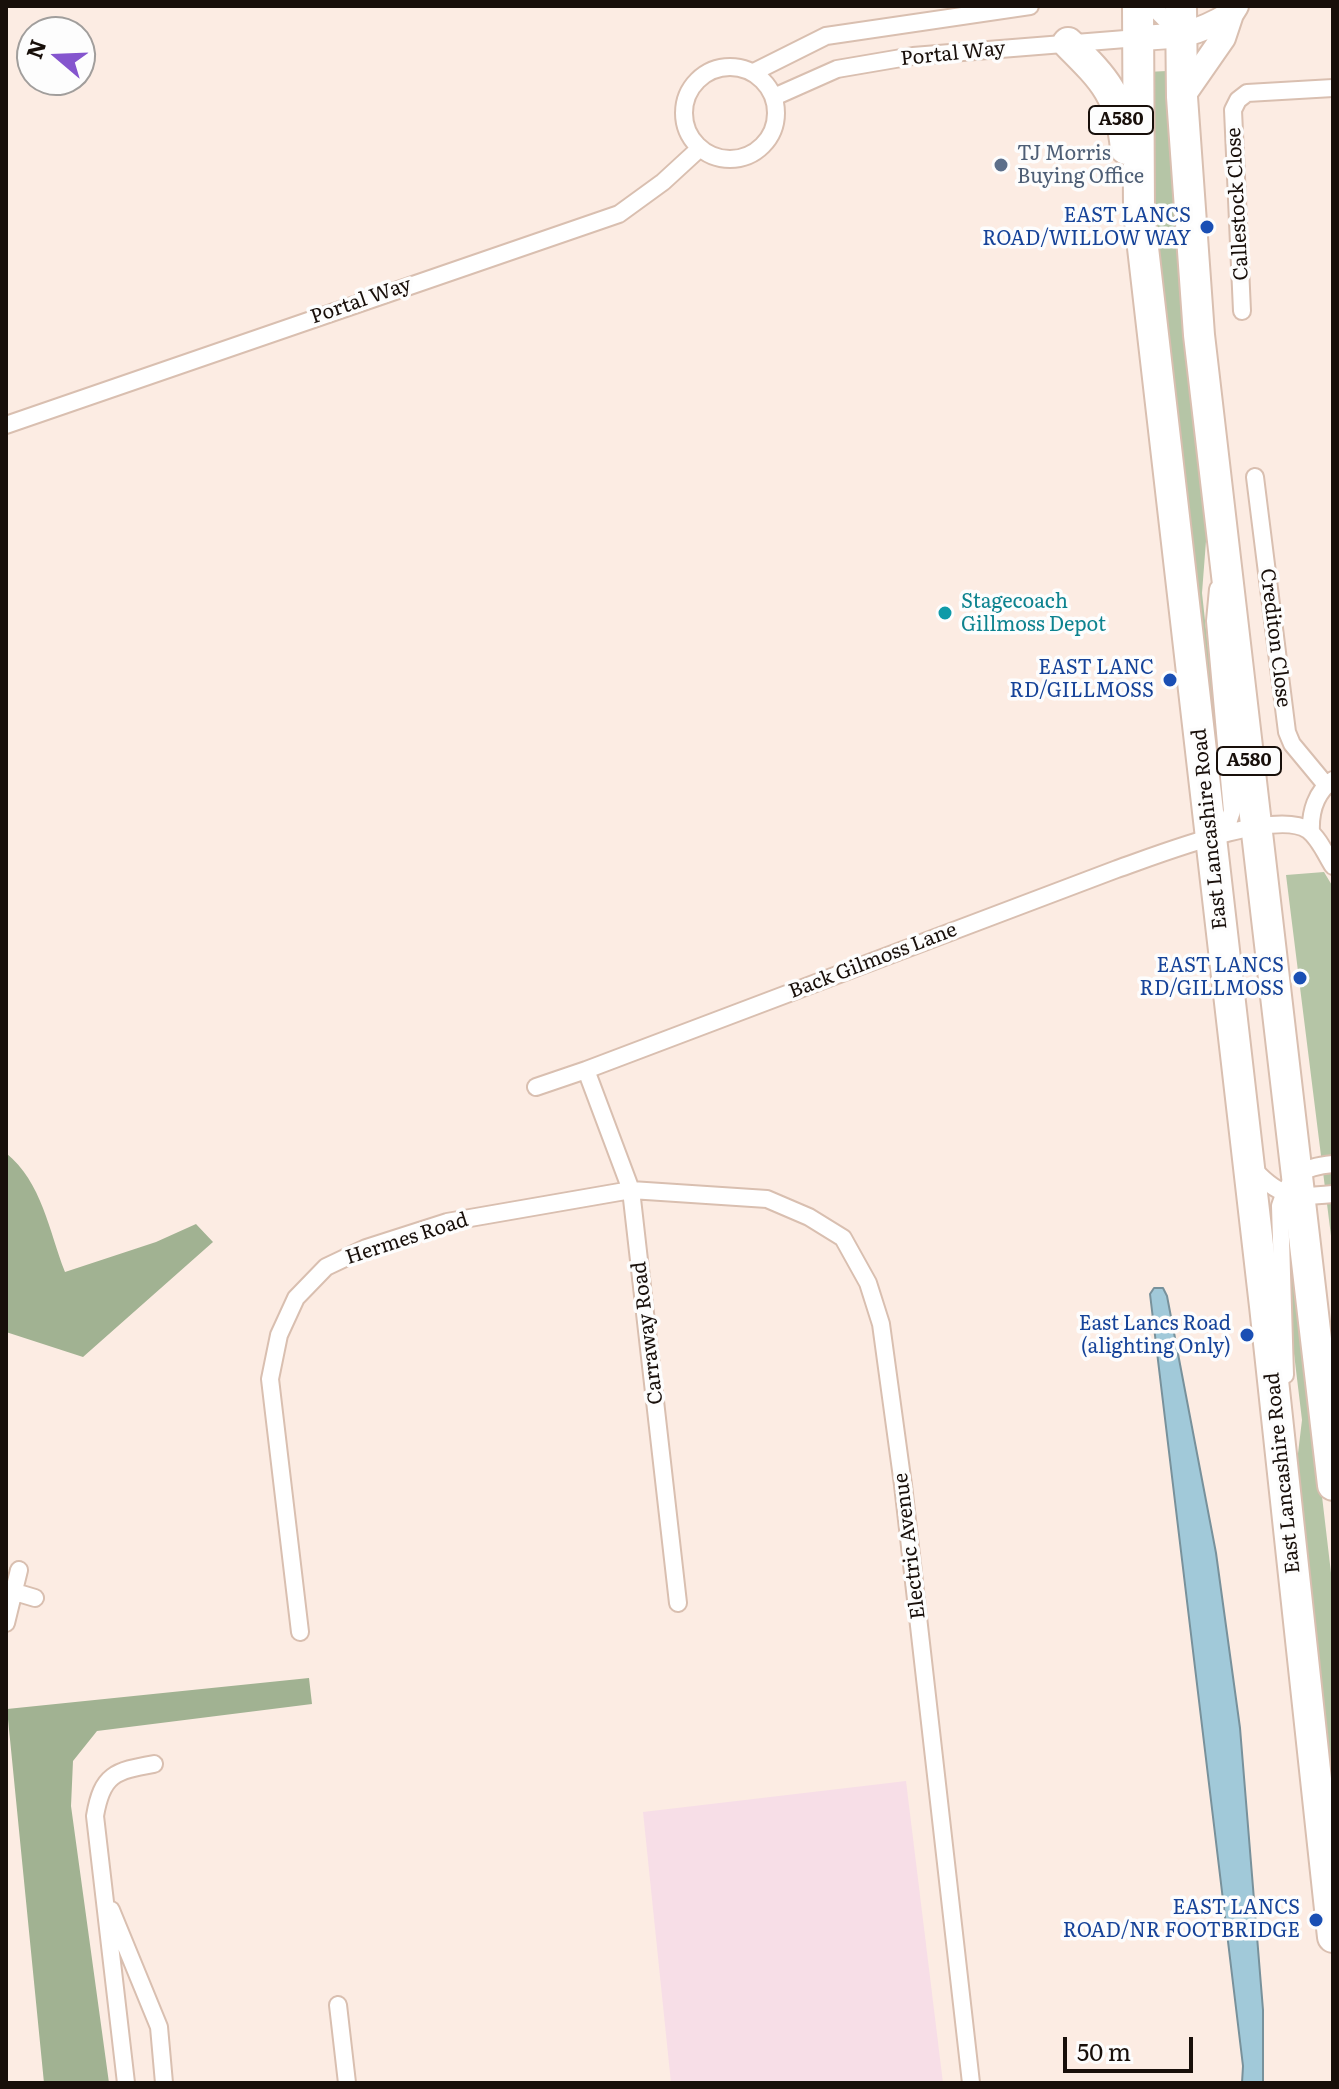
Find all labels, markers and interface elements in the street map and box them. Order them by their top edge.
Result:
north arrow [16,16,96,96]
text: N [16,35,53,63]
street label: Portal Way [899,37,1007,71]
road number: A580 [1089,106,1153,134]
street label: Callestock Close [1222,127,1254,281]
place label: TJ Morris Buying Office [1017,142,1144,189]
marker: TJ Morris Buying Office [992,156,1010,174]
place label: EAST LANCS ROAD/WILLOW WAY [982,204,1191,251]
marker: EAST LANCS ROAD/WILLOW WAY [1198,218,1216,236]
street label: Portal Way [307,273,415,329]
street label: Crediton Close [1255,567,1295,709]
place label: Stagecoach Gillmoss Depot [961,590,1106,637]
marker: Stagecoach Gillmoss Depot [936,604,954,622]
place label: EAST LANC RD/GILLMOSS [1009,656,1154,703]
marker: EAST LANC RD/GILLMOSS [1161,671,1179,689]
street label: East Lancashire Road [1187,727,1233,931]
road number: A580 [1217,747,1281,775]
street label: Back Gilmoss Lane [786,918,960,1004]
place label: EAST LANCS RD/GILLMOSS [1139,954,1284,1001]
marker: EAST LANCS RD/GILLMOSS [1291,969,1309,987]
street label: Hermes Road [343,1208,471,1270]
street label: Carraway Road [627,1260,669,1406]
place label: East Lancs Road (alighting Only) [1079,1312,1231,1359]
marker: East Lancs Road (alighting Only) [1238,1326,1256,1344]
street label: East Lancashire Road [1260,1371,1306,1575]
street label: Electric Avenue [889,1471,931,1621]
place label: EAST LANCS ROAD/NR FOOTBRIDGE [1063,1896,1300,1943]
marker: EAST LANCS ROAD/NR FOOTBRIDGE [1307,1911,1325,1929]
scale bar [1067,2021,1197,2071]
text: 50 m [1077,2033,1131,2068]

